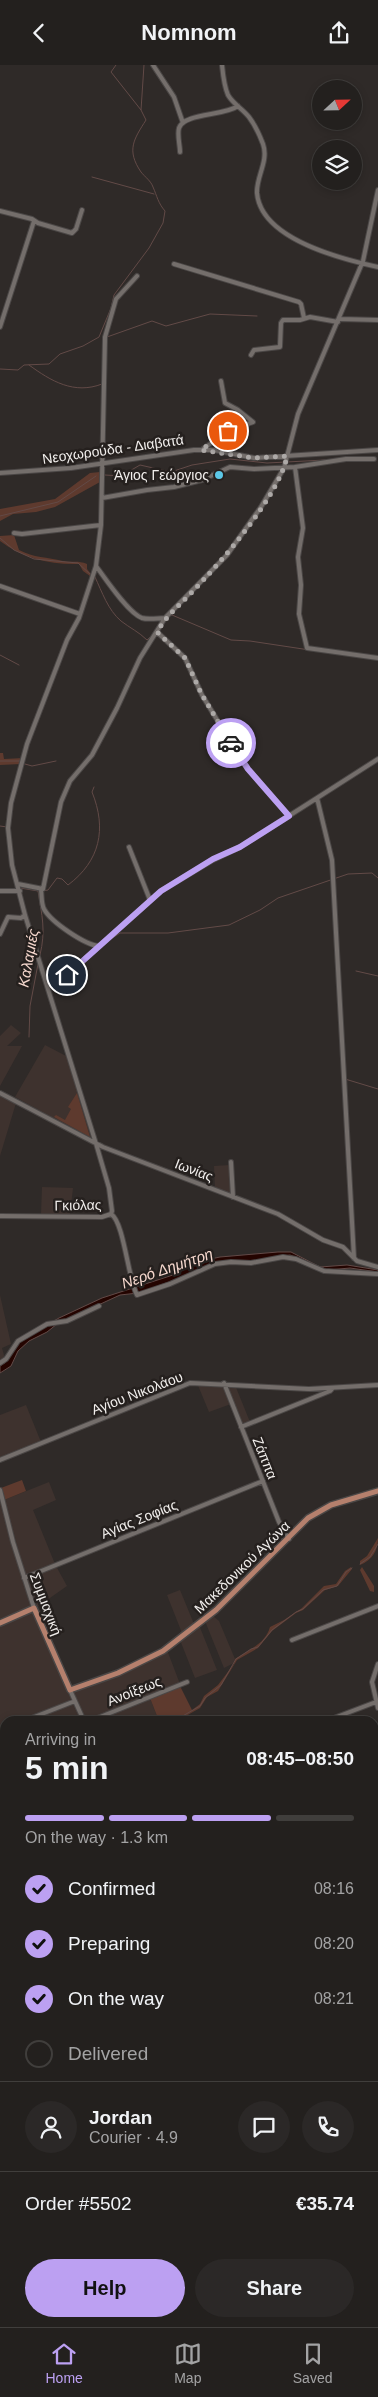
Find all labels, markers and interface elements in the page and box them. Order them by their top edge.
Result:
icon: back [25,19,53,47]
icon: share [325,19,353,47]
text: Nomnom [141,20,237,45]
north arrow [312,80,362,130]
map controls [312,80,362,190]
button: layers [312,140,362,190]
pin [207,410,249,452]
icon: bag [214,417,242,445]
street label: Νεοχωρούδα - Διαβατά [41,431,185,467]
place label: Άγιος Γεώργιος [114,467,209,483]
marker: Άγιος Γεώργιος [213,469,225,481]
courier [206,718,256,768]
icon: car [217,729,245,757]
water label: Καλαμιές [14,927,42,989]
pin [46,954,88,996]
icon: home [53,961,81,989]
street label: Ιωνίας [173,1155,216,1185]
street label: Γκιόλας [54,1197,102,1213]
water label: Νερό Δημήτρη [119,1244,215,1292]
street label: Αγίου Νικολάου [89,1368,185,1418]
street label: Ζάππα [249,1435,281,1481]
street label: Αγίας Σοφίας [98,1496,180,1542]
street label: Μακεδονικού Αγώνα [191,1517,293,1617]
street label: Συμμαχική [27,1570,65,1638]
street label: Ανοίξεως [104,1673,164,1709]
text: Arriving in [25,1731,96,1748]
text: 08:45–08:50 [246,1748,354,1769]
text: 5 min [25,1750,109,1786]
text: On the way · 1.3 km [25,1829,168,1846]
icon: check [25,1875,53,1903]
text: Confirmed [68,1878,156,1899]
text: 08:16 [314,1880,354,1897]
icon: check [25,1930,53,1958]
text: Preparing [68,1933,150,1954]
text: 08:20 [314,1935,354,1952]
icon: check [25,1985,53,2013]
text: On the way [68,1988,164,2009]
text: 08:21 [314,1990,354,2007]
text: Delivered [68,2043,148,2064]
button: person [25,2101,77,2153]
button: chat [238,2101,290,2153]
button: phone [302,2101,354,2153]
text: Jordan [89,2107,152,2128]
text: Courier · 4.9 [89,2129,178,2146]
text: Order #5502 [25,2193,132,2214]
text: €35.74 [296,2193,354,2214]
button: Help [25,2259,185,2317]
button: Share [195,2259,354,2317]
tab: Home [45,2340,83,2386]
tab: Map [174,2340,202,2386]
tab: Saved [293,2340,332,2386]

